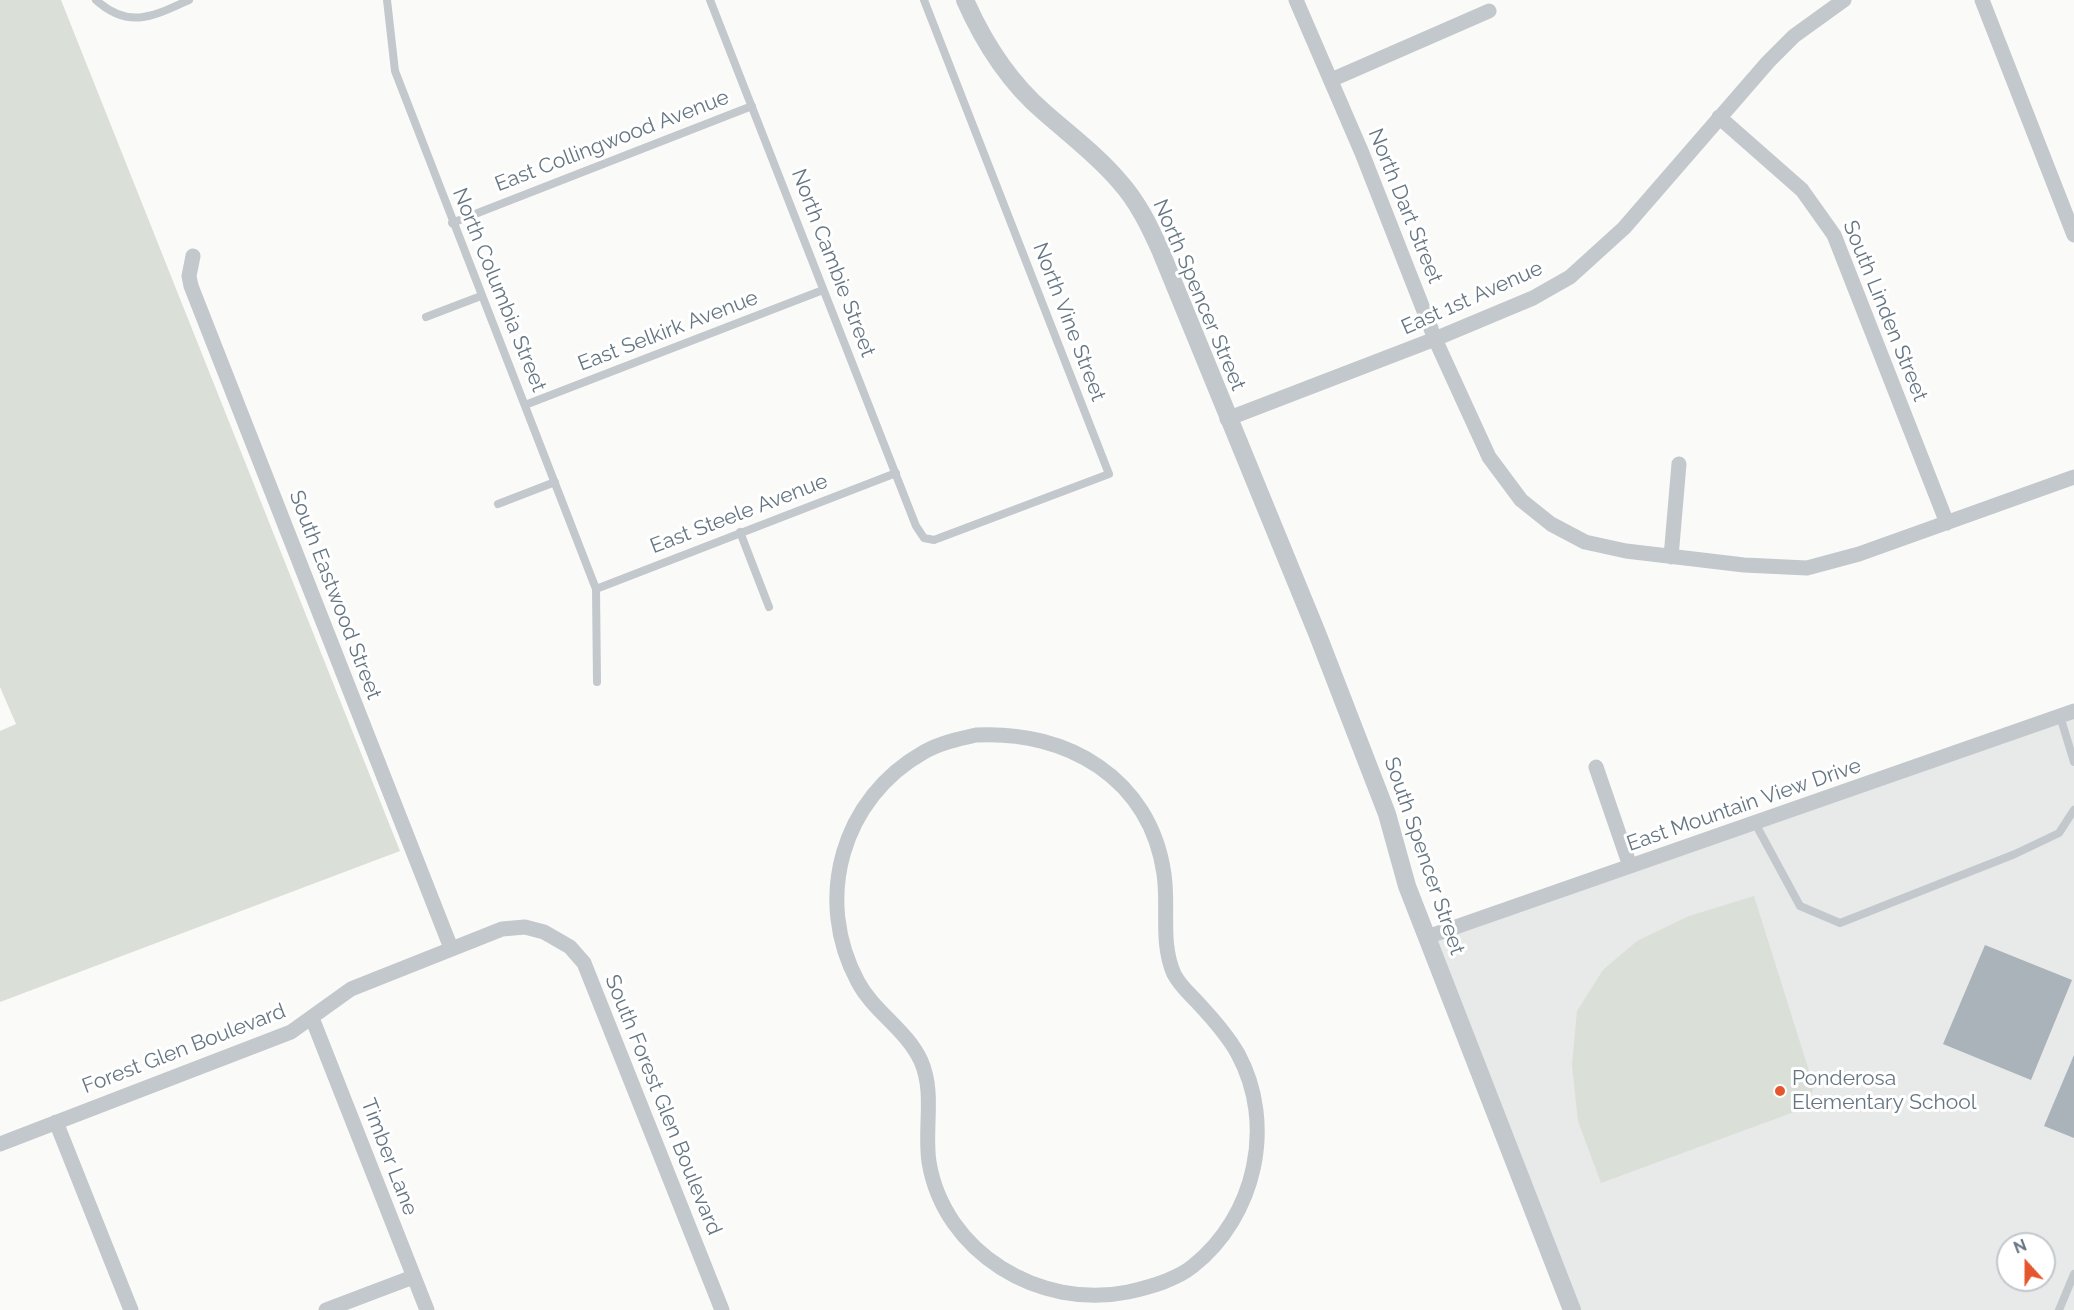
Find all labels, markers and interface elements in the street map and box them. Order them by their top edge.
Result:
street label: East Collingwood Avenue [491,85,733,197]
street label: North Dart Street [1362,125,1448,287]
street label: North Cambie Street [786,166,880,360]
street label: North Columbia Street [447,184,551,396]
street label: North Spencer Street [1147,195,1251,395]
street label: South Linden Street [1837,217,1933,405]
street label: North Vine Street [1027,239,1111,405]
street label: East 1st Avenue [1397,256,1547,340]
street label: East Selkirk Avenue [574,285,762,377]
street label: East Steele Avenue [647,469,831,559]
street label: South Eastwood Street [283,487,387,703]
street label: East Mountain View Drive [1624,753,1864,857]
street label: South Spencer Street [1378,754,1470,958]
street label: South Forest Glen Boulevard [599,971,727,1239]
street label: Forest Glen Boulevard [79,999,289,1099]
place label: Ponderosa Elementary School [1792,1066,1976,1116]
marker: Ponderosa Elementary School [1773,1084,1787,1098]
street label: Timber Lane [355,1095,423,1219]
north arrow [1996,1232,2056,1292]
text: N [2011,1236,2029,1258]

